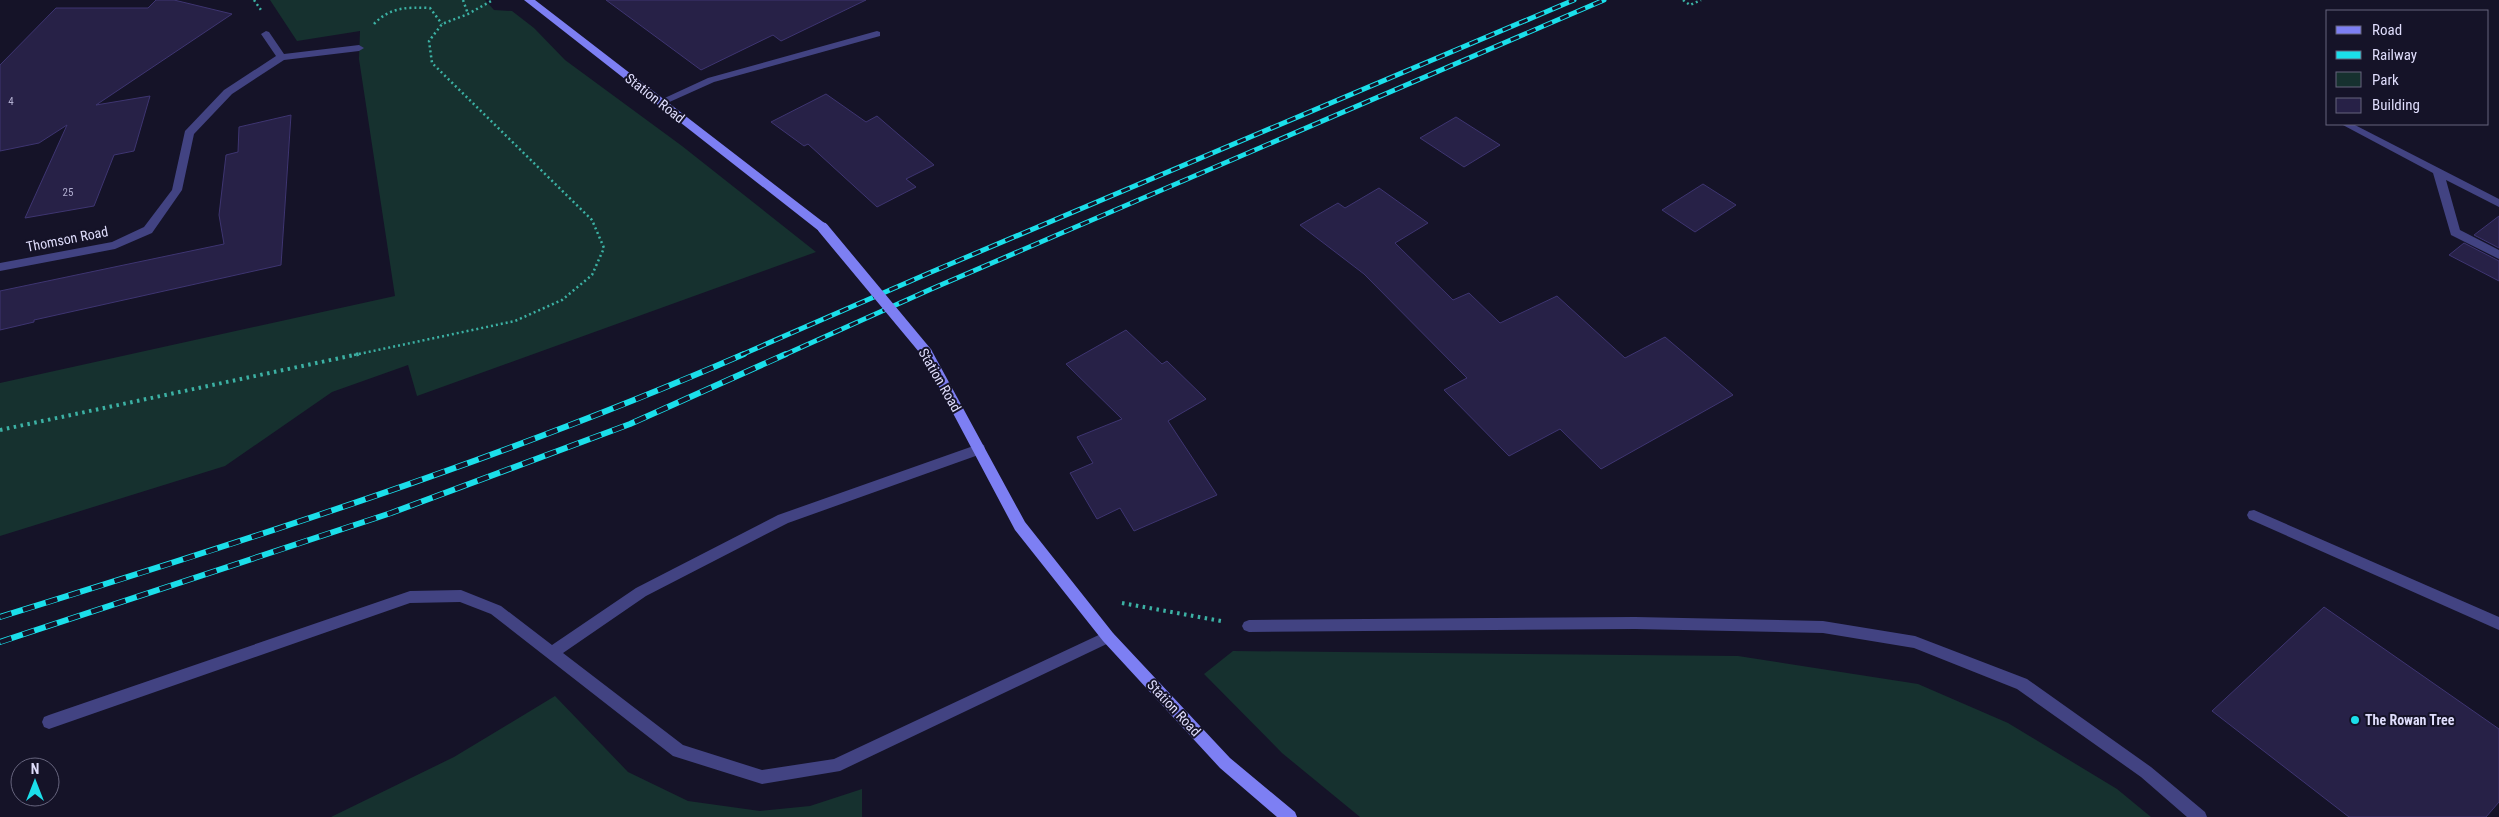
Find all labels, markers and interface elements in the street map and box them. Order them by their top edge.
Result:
legend [2326,10,2489,125]
text: Road [2372,21,2402,39]
text: Railway [2372,46,2417,64]
street label: Station Road [622,70,688,126]
text: Park [2372,71,2399,89]
house number: 4 [8,95,14,108]
text: Building [2372,96,2420,114]
house number: 25 [63,186,73,199]
street label: Thomson Road [25,223,109,255]
street label: Station Road [915,345,965,415]
street label: Station Road [1144,677,1204,739]
place label: The Rowan Tree [2365,712,2455,728]
marker: The Rowan Tree [2349,714,2361,726]
north arrow [10,757,60,807]
text: N [31,761,39,777]

